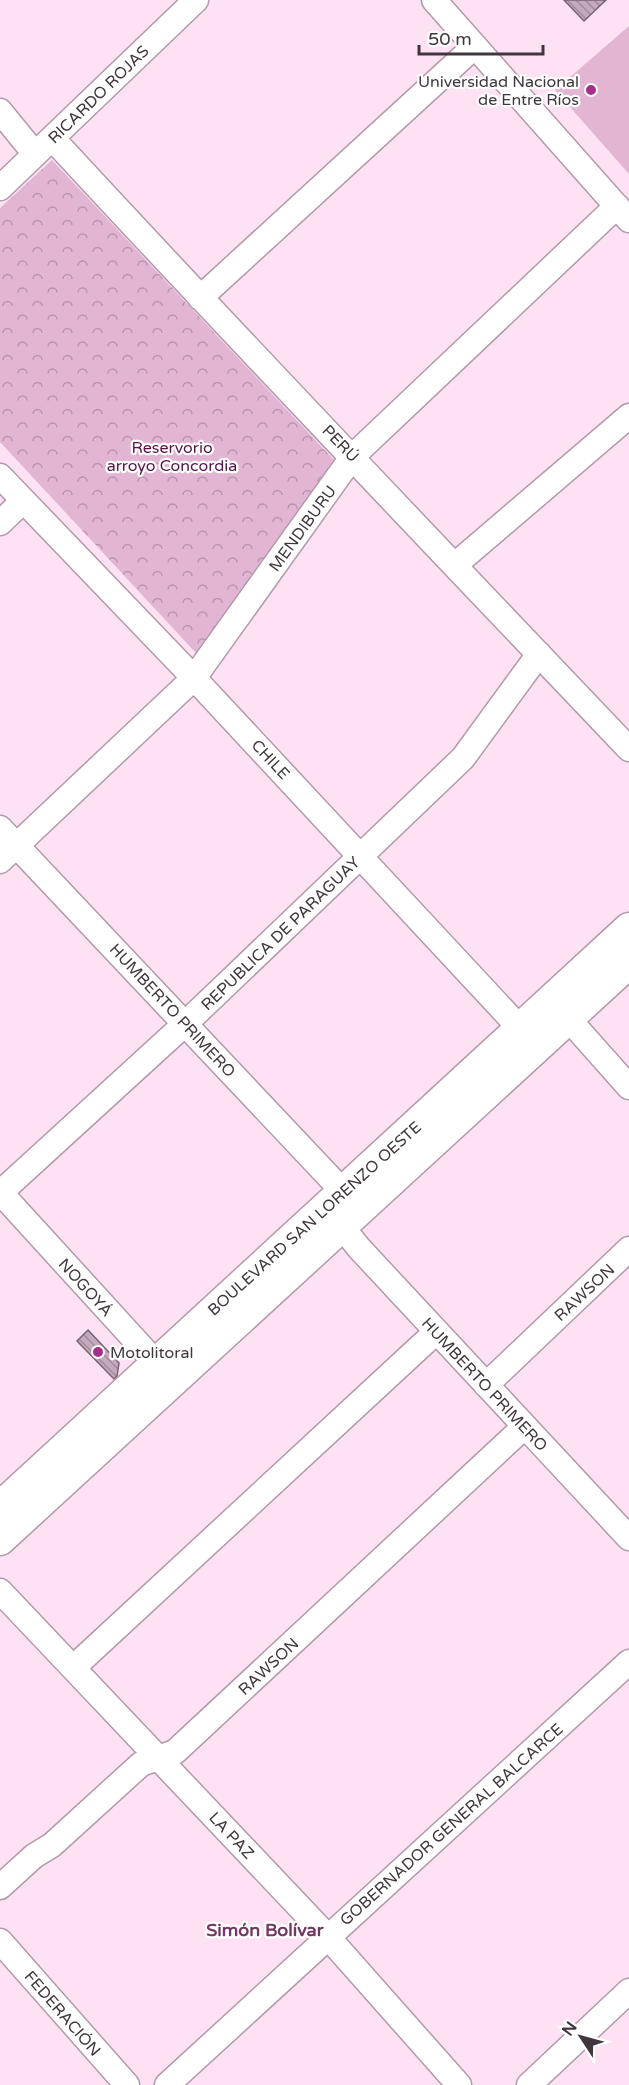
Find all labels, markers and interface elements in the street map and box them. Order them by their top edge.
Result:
scale bar [419,18,544,56]
text: 50 m [428,28,472,50]
street label: RICARDO ROJAS [44,41,154,148]
place label: Universidad Nacional de Entre Ríos [418,72,579,110]
marker: Universidad Nacional de Entre Ríos [584,83,598,97]
street label: PERÚ [318,421,363,467]
park label: Reservorio arroyo Concordia [107,438,237,476]
street label: MENDIBURU [265,482,341,576]
street label: CHILE [247,736,294,784]
street label: REPUBLICA DE PARAGUAY [197,852,364,1015]
street label: HUMBERTO PRIMERO [105,940,239,1082]
street label: BOULEVARD SAN LORENZO OESTE [204,1117,426,1320]
street label: NOGOYÁ [54,1254,117,1321]
street label: RAWSON [550,1260,619,1326]
street label: HUMBERTO PRIMERO [417,1314,551,1456]
place label: Motolitoral [110,1343,193,1363]
marker: Motolitoral [91,1345,105,1359]
street label: RAWSON [234,1634,303,1700]
street label: GOBERNADOR GENERAL BALCARCE [336,1719,567,1930]
street label: LA PAZ [204,1808,258,1863]
district label: Simón Bolívar [206,1919,325,1941]
street label: FEDERACIÓN [20,1967,105,2061]
north arrow [551,2007,611,2067]
text: N [558,2018,582,2040]

